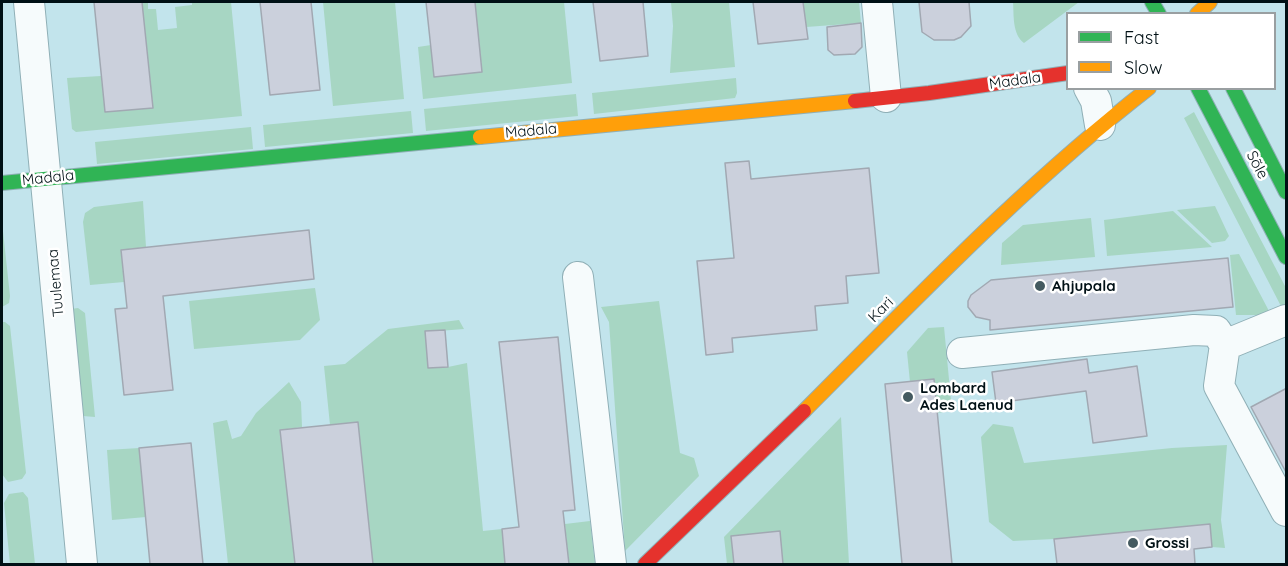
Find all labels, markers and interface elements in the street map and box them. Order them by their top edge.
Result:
legend [1066,12,1276,90]
text: Fast [1124,26,1159,49]
text: Slow [1124,56,1162,79]
street label: Madala [988,68,1042,94]
street label: Madala [504,120,558,142]
street label: Sõle [1242,148,1272,182]
street label: Madala [21,166,75,190]
street label: Tuulemaa [44,248,68,318]
place label: Ahjupala [1052,277,1116,295]
marker: Ahjupala [1033,279,1047,293]
street label: Kari [865,294,897,326]
place label: Lombard Ades Laenud [920,379,1013,414]
marker: Lombard Ades Laenud [901,390,915,404]
place label: Grossi [1145,534,1189,552]
marker: Grossi [1126,536,1140,550]

